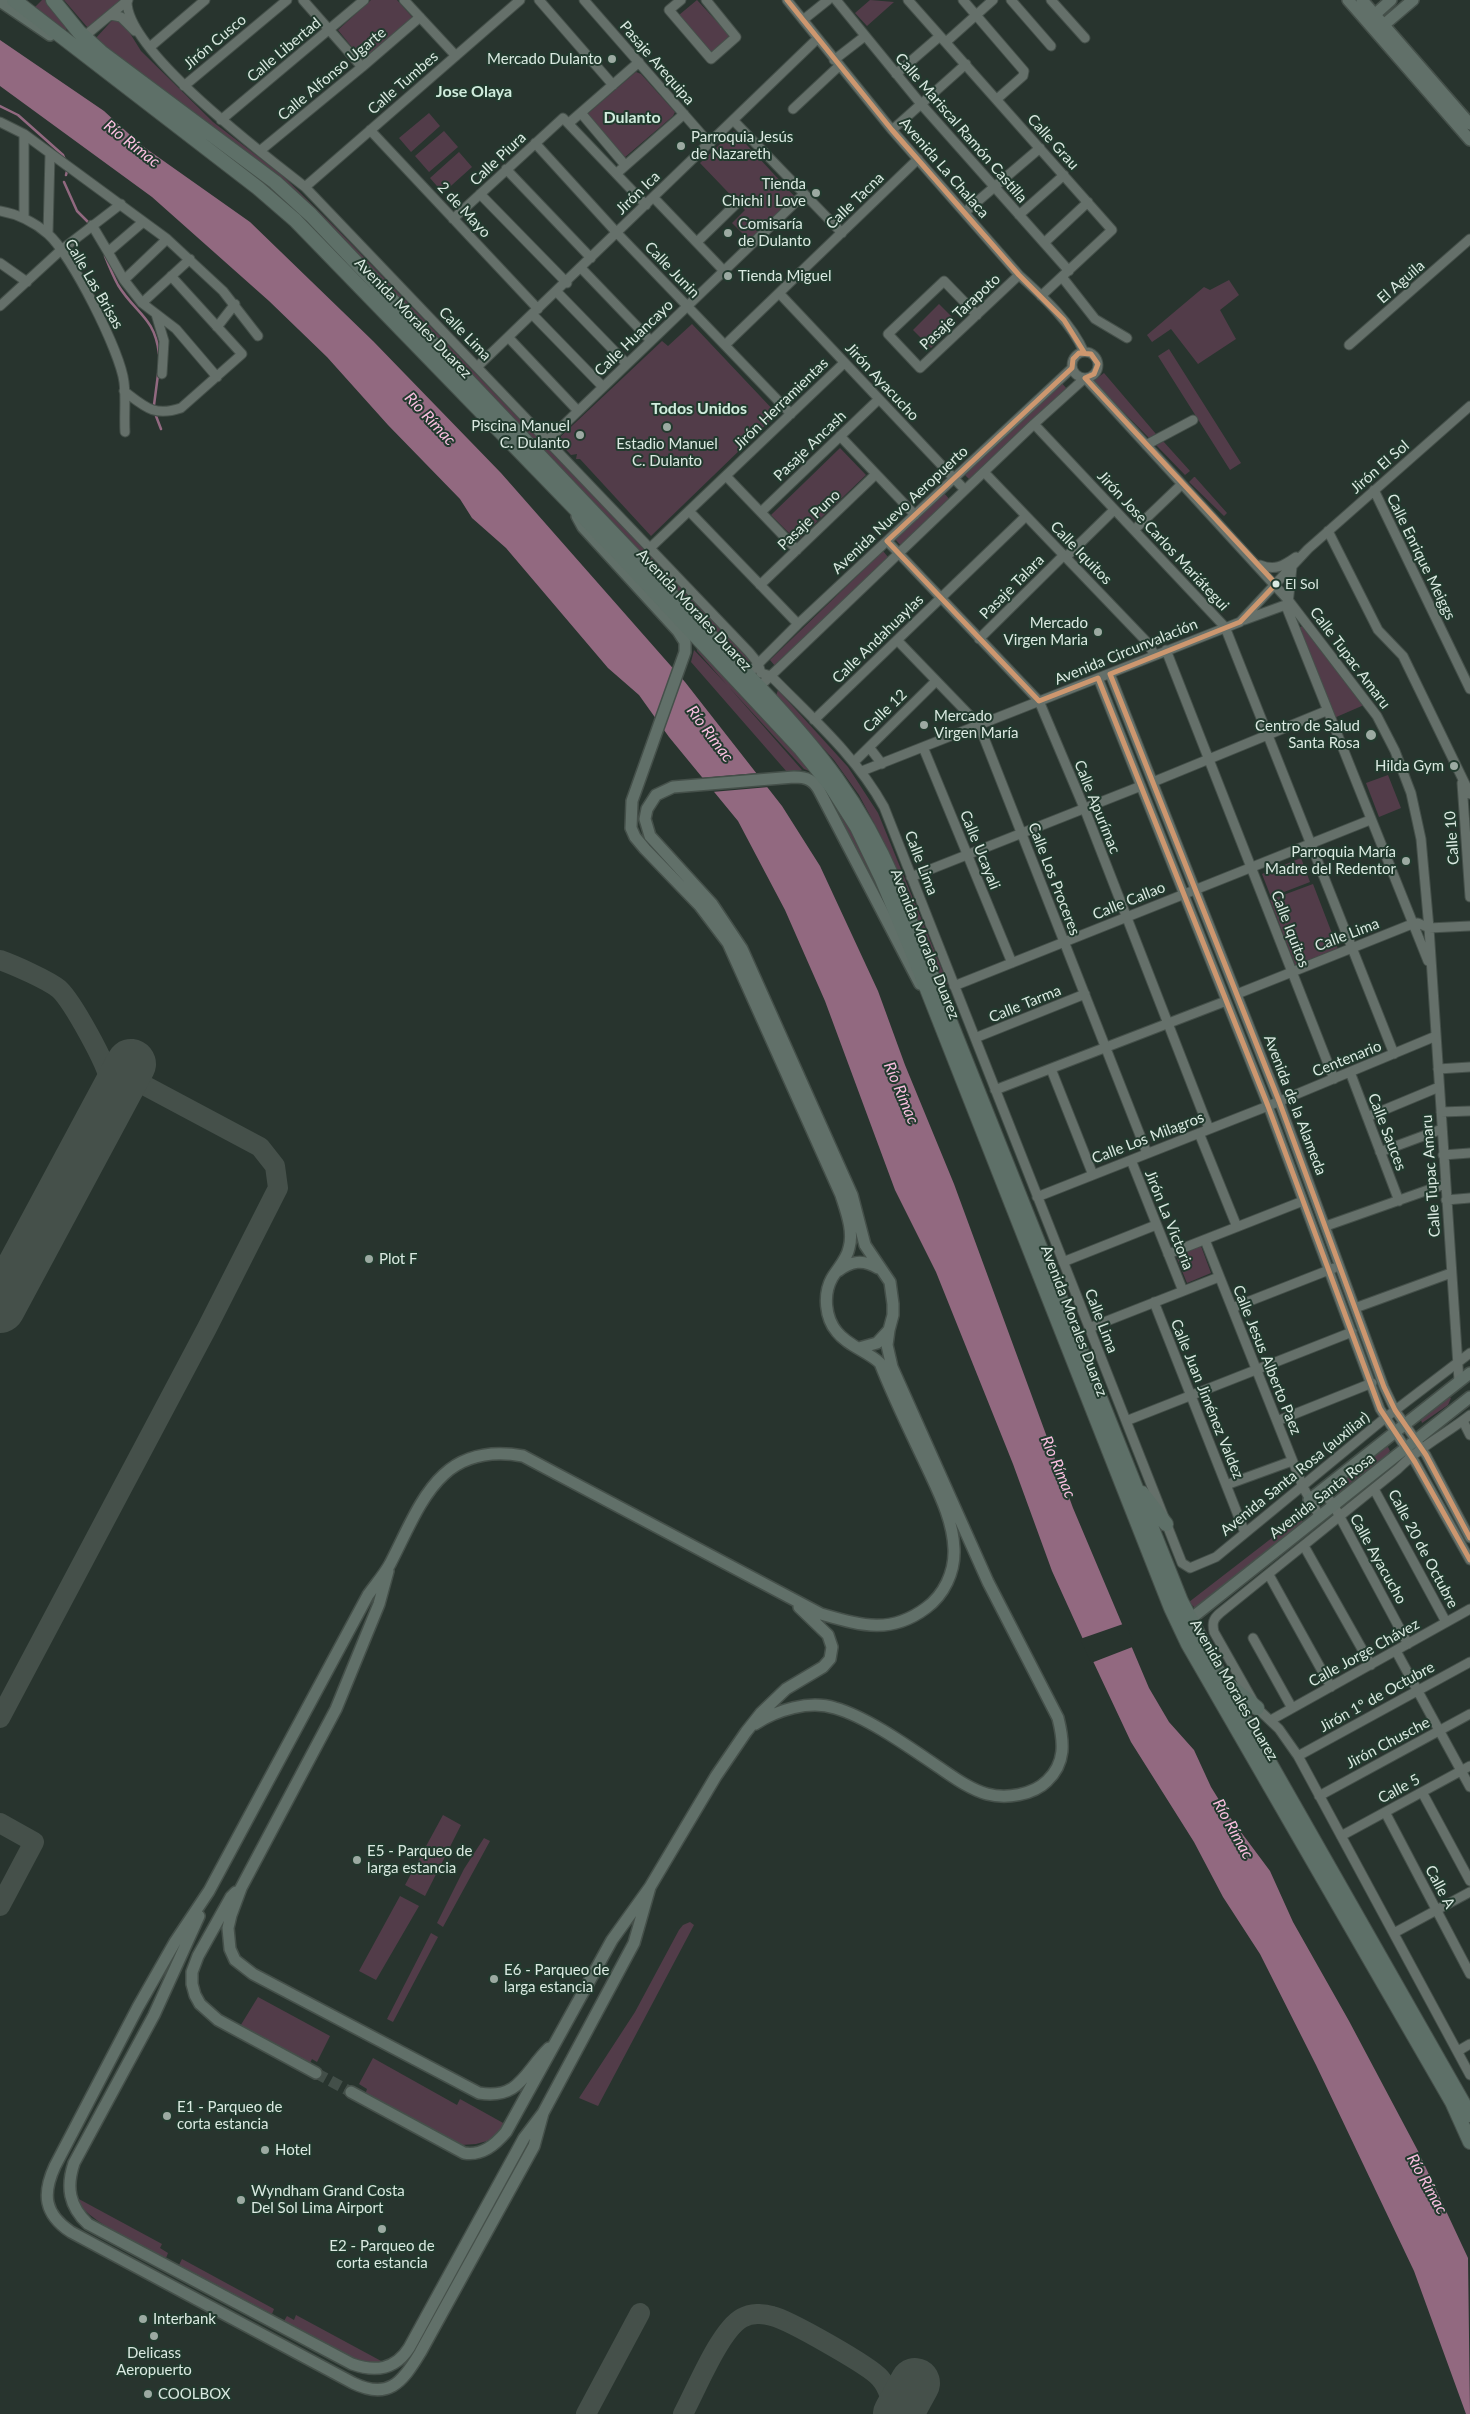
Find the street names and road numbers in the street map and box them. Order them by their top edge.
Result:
street label: Jirón Cusco [180,11,250,73]
street label: Calle Libertad [244,14,324,86]
street label: Pasaje Arequipa [616,17,698,109]
street label: Calle Alfonso Ugarte [274,24,390,124]
street label: Calle Tumbes [364,48,442,118]
street label: Calle Mariscal Ramón Castilla [891,49,1031,207]
street label: Calle Grau [1023,111,1083,173]
street label: Avenida La Chalaca [896,114,992,222]
street label: Calle Piura [466,129,530,189]
street label: Jirón Ica [612,168,664,218]
street label: Calle Tacna [822,169,888,233]
street label: 2 de Mayo [434,178,494,242]
street label: Calle Las Brisas [61,236,127,332]
street label: Calle Junin [641,238,703,302]
street label: Avenida Morales Duarez [351,254,475,382]
street label: El Aguila [1374,257,1428,307]
street label: Pasaje Tarapoto [916,270,1004,354]
street label: Calle Huancayo [591,296,677,380]
street label: Calle Lima [435,304,495,364]
street label: Jirón Ayacucho [841,339,923,425]
street label: Jirón Herramientas [730,354,832,454]
street label: Pasaje Ancash [770,407,850,485]
street label: Jirón El Sol [1347,437,1413,497]
street label: Avenida Nuevo Aeropuerto [828,442,972,578]
street label: Jirón Jose Carlos Mariátegui [1094,467,1232,615]
street label: Pasaje Puno [774,486,844,554]
street label: Calle Enrique Meiggs [1383,491,1459,623]
street label: Calle Iquitos [1046,518,1116,588]
street label: Avenida Morales Duarez [633,545,755,675]
street label: Pasaje Talara [976,551,1048,623]
street label: Calle Andahuaylas [829,591,927,687]
street label: Calle Tupac Amaru [1306,604,1394,712]
street label: Avenida Circunvalación [1052,615,1200,689]
street label: Calle 12 [859,686,911,736]
street label: Calle Apurímac [1070,758,1124,856]
street label: Calle Ucayali [956,808,1004,892]
street label: Calle 10 [1441,811,1463,865]
street label: Calle Los Proceres [1024,820,1084,938]
street label: Calle Lima [901,828,941,898]
street label: Avenida Morales Duarez [887,866,963,1022]
street label: Calle Callao [1090,878,1168,924]
street label: Calle Iquitos [1267,888,1313,970]
street label: Calle Lima [1312,915,1382,955]
street label: Calle Tarma [986,981,1064,1027]
street label: Avenida de la Alameda [1260,1032,1330,1178]
street label: Centenario [1310,1037,1384,1081]
street label: Calle Sauces [1364,1091,1410,1173]
street label: Calle Los Milagros [1089,1108,1207,1168]
street label: Calle Tupac Amaru [1418,1114,1444,1238]
street label: Jirón La Victoria [1141,1168,1197,1272]
street label: Avenida Morales Duarez [1037,1243,1111,1399]
street label: Calle Jesus Alberto Paez [1229,1283,1305,1437]
street label: Calle Lima [1081,1286,1121,1356]
street label: Calle Juan Jiménez Valdez [1167,1317,1247,1481]
street label: Avenida Santa Rosa (auxiliar) [1217,1408,1373,1540]
street label: Avenida Santa Rosa [1266,1449,1378,1543]
street label: Calle 20 de Octubre [1384,1487,1462,1611]
street label: Calle Ayacucho [1346,1511,1410,1607]
street label: Calle Jorge Chávez [1306,1615,1422,1691]
street label: Avenida Morales Duarez [1186,1616,1282,1764]
street label: Jirón 1º de Octubre [1316,1658,1438,1736]
street label: Jirón Chusche [1343,1713,1433,1773]
street label: Calle 5 [1375,1770,1423,1808]
street label: Calle A [1421,1862,1459,1912]

